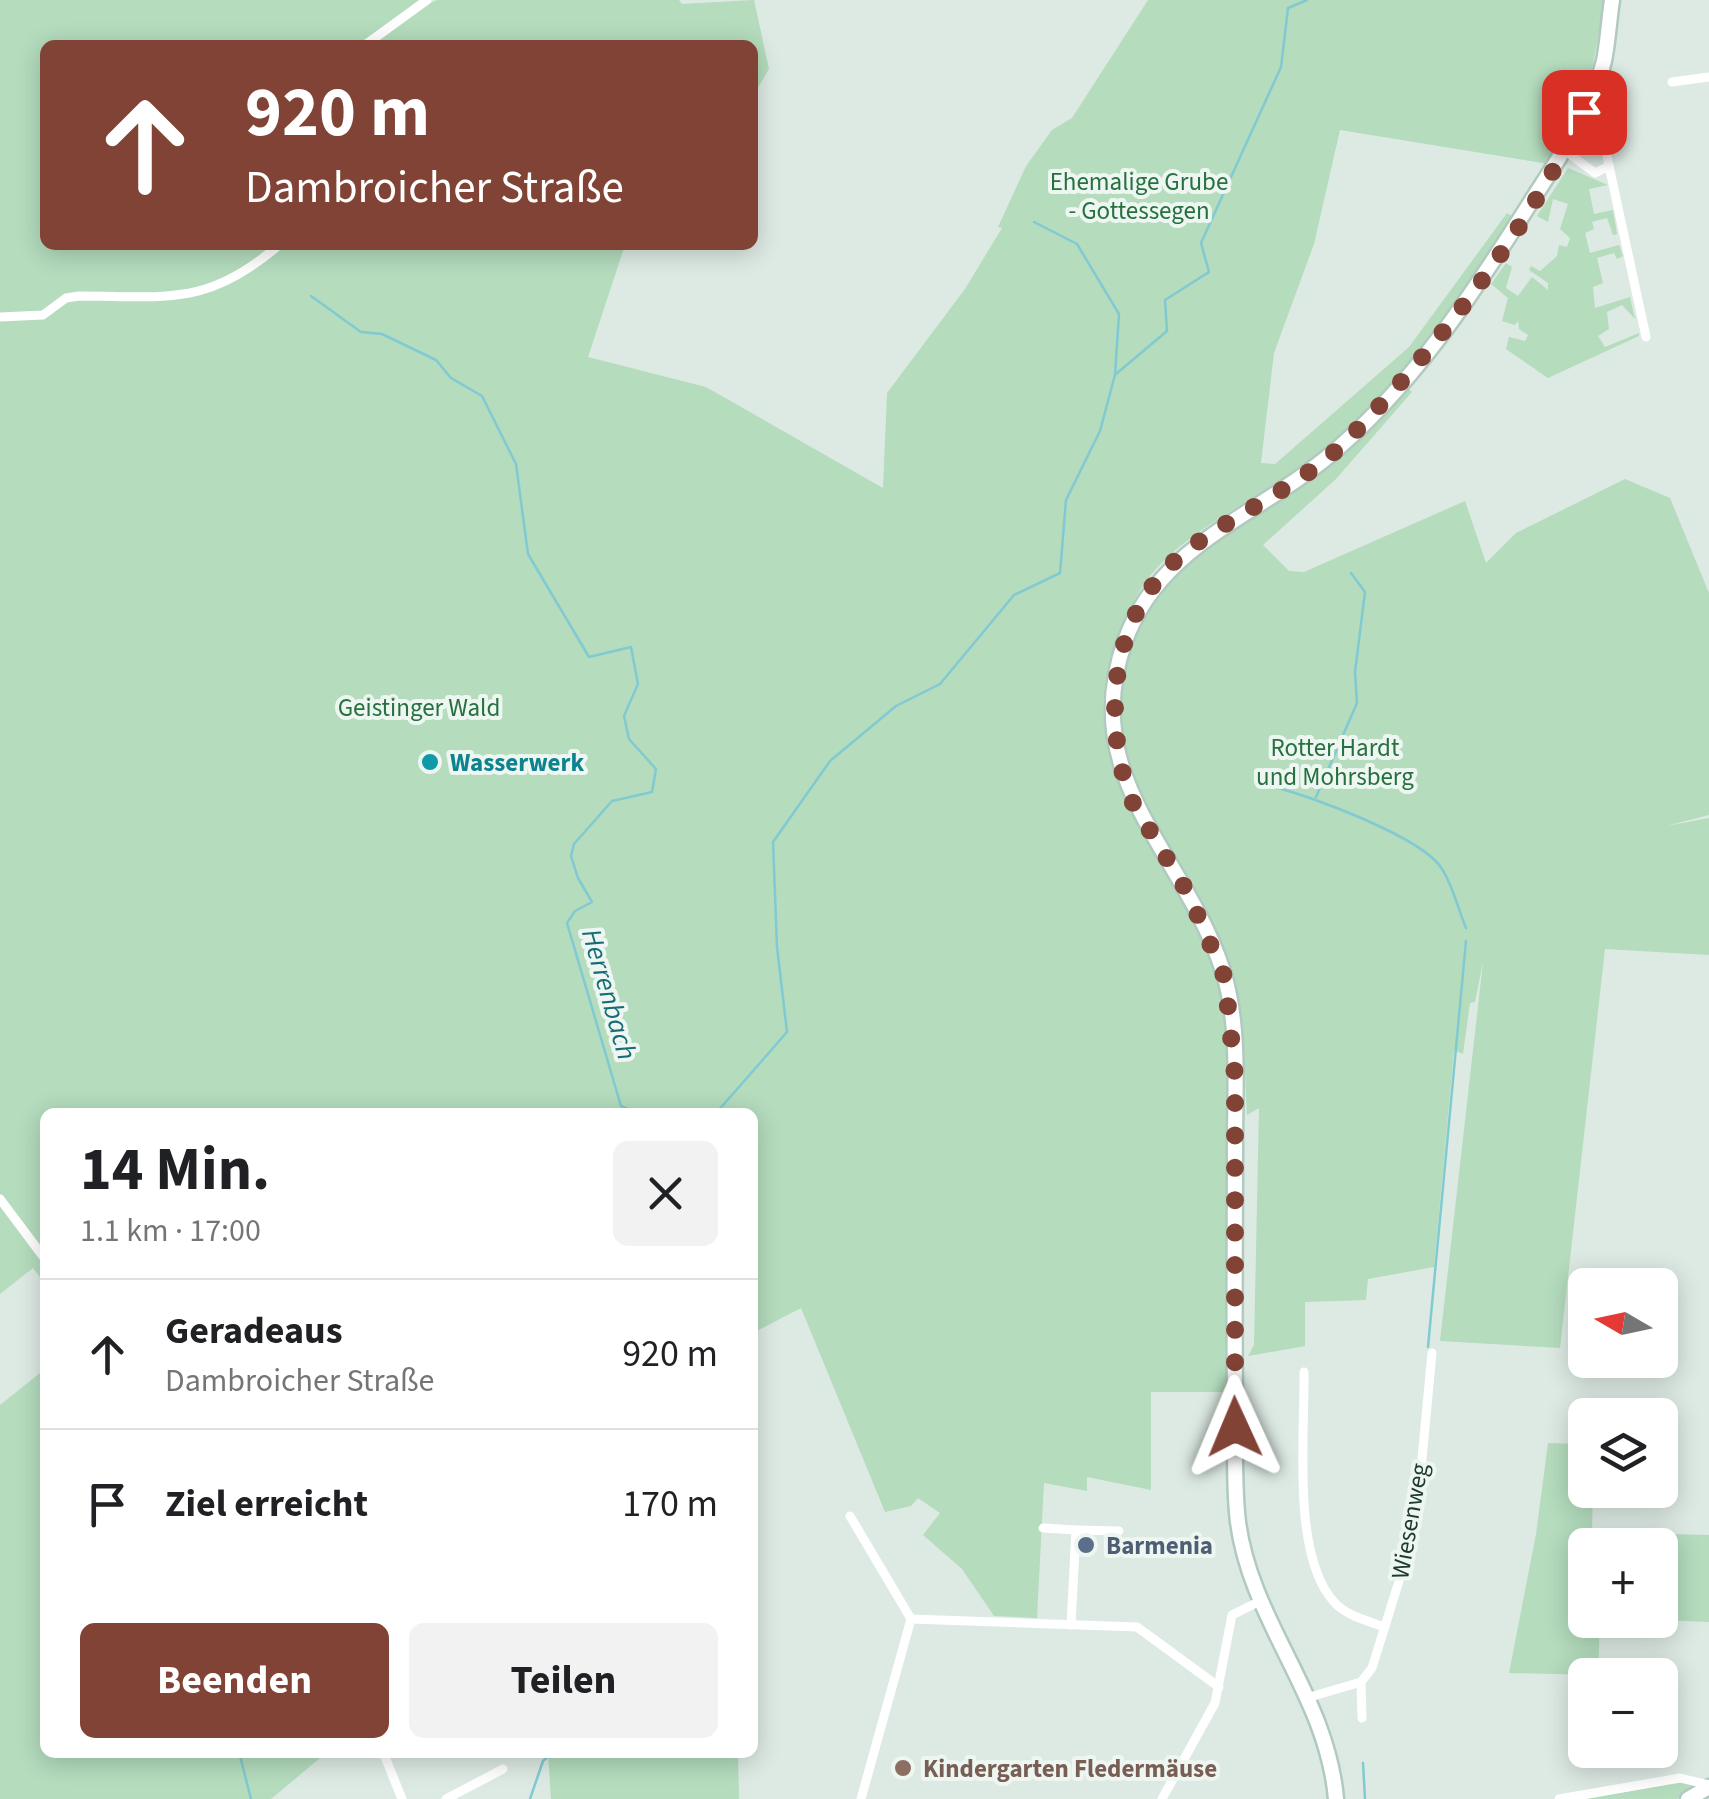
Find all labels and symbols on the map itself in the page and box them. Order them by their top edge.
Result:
pin [1542,70,1627,155]
park label: Ehemalige Grube - Gottessegen [1050,164,1228,229]
park label: Geistinger Wald [338,690,500,726]
park label: Rotter Hardt und Mohrsberg [1256,730,1414,795]
place label: Wasserwerk [450,745,584,781]
marker: Wasserwerk [419,751,441,773]
water label: Herrenbach [571,924,647,1065]
north arrow [1568,1268,1678,1378]
position arrow [1183,1375,1287,1479]
street label: Wiesenweg [1382,1460,1438,1582]
place label: Barmenia [1106,1528,1213,1564]
marker: Barmenia [1075,1534,1097,1556]
place label: Kindergarten Fledermäuse [923,1751,1217,1787]
marker: Kindergarten Fledermäuse [892,1757,914,1779]

